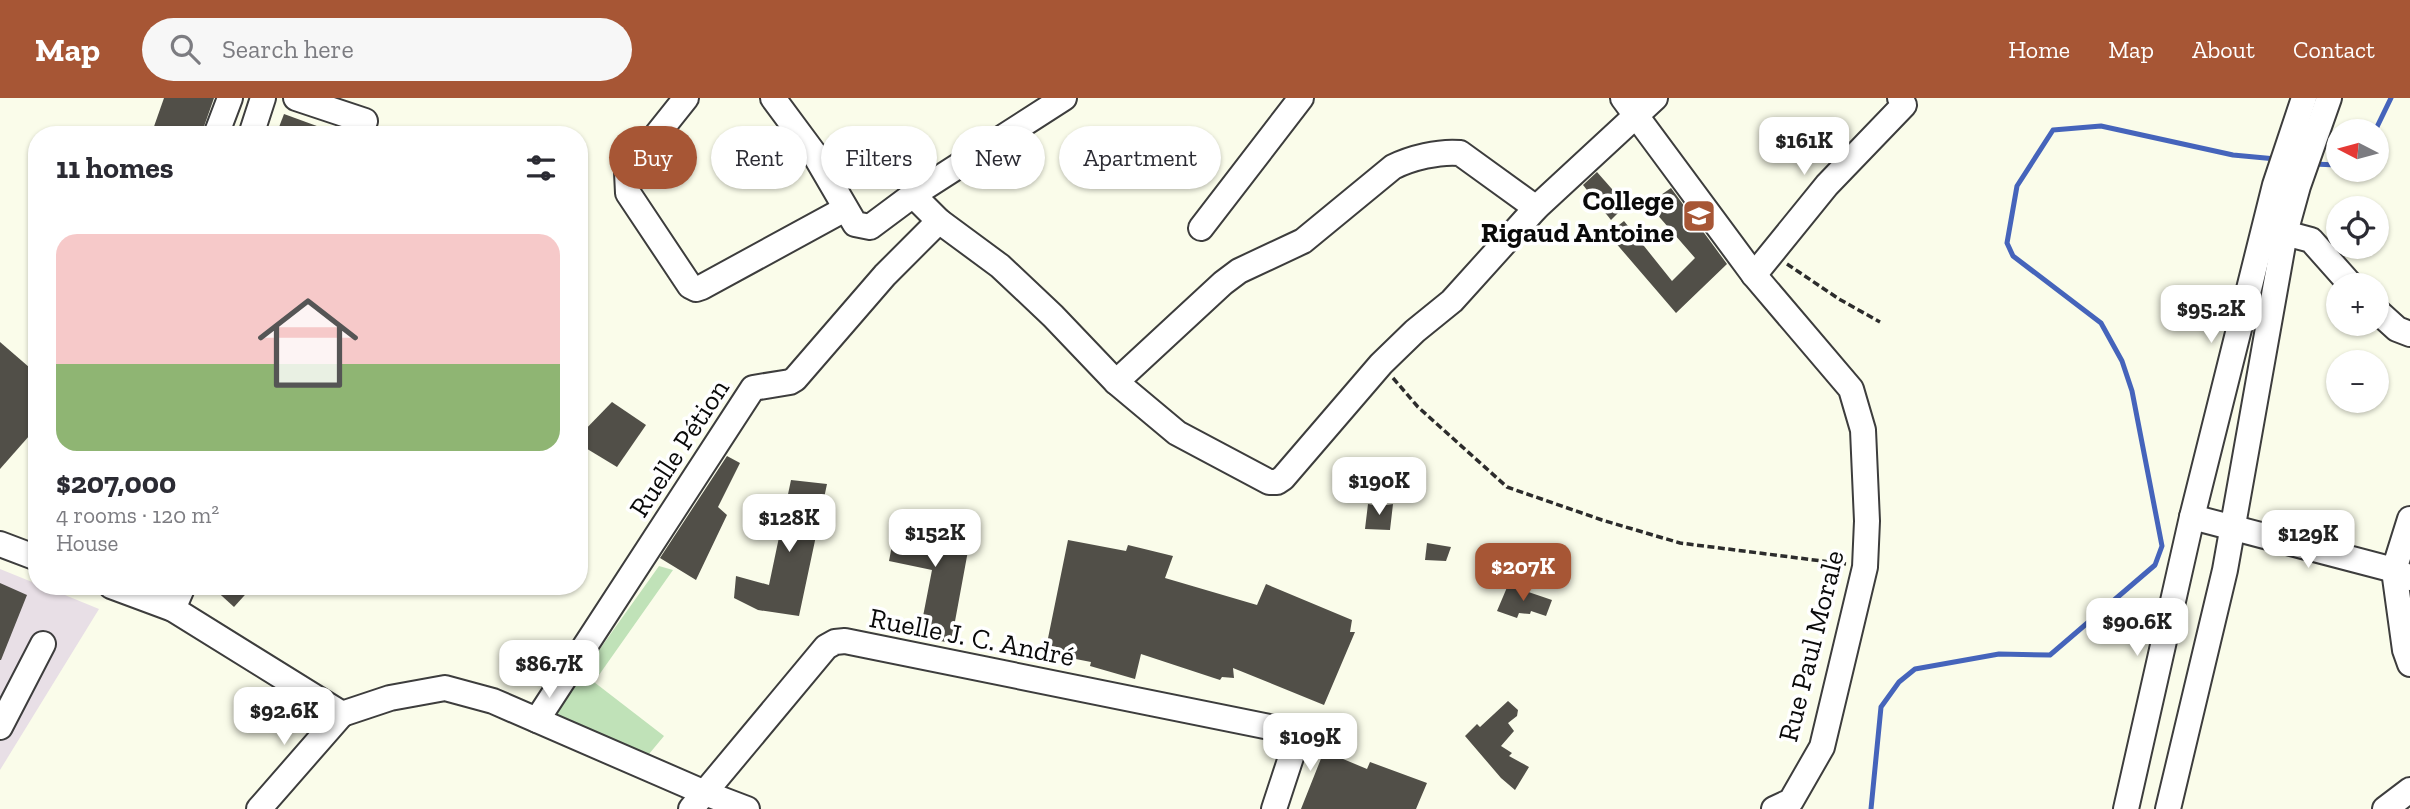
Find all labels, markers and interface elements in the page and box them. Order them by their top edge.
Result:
search box [142,18,632,81]
text: Map [35,30,100,69]
icon: search [166,30,204,68]
text: Search here [222,33,354,65]
text: Home [2008,35,2070,64]
text: Map [2108,35,2154,64]
text: About [2192,35,2255,64]
text: Contact [2293,35,2375,64]
pin: $161K [1755,118,1853,177]
north arrow [2326,119,2389,182]
map controls [2326,119,2389,413]
chip: Buy [609,126,697,189]
chip: Rent [711,126,807,189]
chip: Filters [821,126,937,189]
chip: New [951,126,1045,189]
chip: Apartment [1059,126,1221,189]
text: $161K [1775,126,1833,154]
icon: filters [522,149,560,187]
text: 11 homes [56,150,174,186]
place label: College Rigaud Antoine [1481,184,1674,249]
button: locate [2326,196,2389,259]
school or university icon: College Rigaud Antoine [1680,197,1718,235]
button: + [2326,273,2389,336]
icon: home [245,280,371,406]
pin: $95.2K [2154,286,2268,345]
text: $95.2K [2177,294,2245,322]
button: − [2326,350,2389,413]
street label: Ruelle Pétion [622,373,736,523]
pin: $190K [1330,458,1428,517]
text: $207,000 [56,465,176,501]
text: $190K [1348,466,1410,494]
pin: $128K [740,494,838,554]
text: 4 rooms · 120 m² [56,501,219,529]
text: $128K [759,503,819,531]
pin: $152K [886,510,984,569]
pin: $129K [2259,510,2357,570]
text: $152K [905,518,965,546]
text: $129K [2278,519,2338,547]
text: House [56,529,118,557]
pin: $207K [1474,544,1572,603]
street label: Rue Paul Morale [1771,547,1851,745]
text: $207K [1491,552,1555,580]
pin: $90.6K [2080,598,2194,658]
street label: Ruelle J. C. André [867,601,1077,673]
text: $90.6K [2102,607,2172,635]
pin: $86.7K [492,640,606,700]
text: $86.7K [515,649,583,677]
pin: $92.6K [227,688,341,747]
text: $92.6K [250,696,318,724]
pin: $109K [1261,714,1359,773]
text: $109K [1279,722,1341,750]

